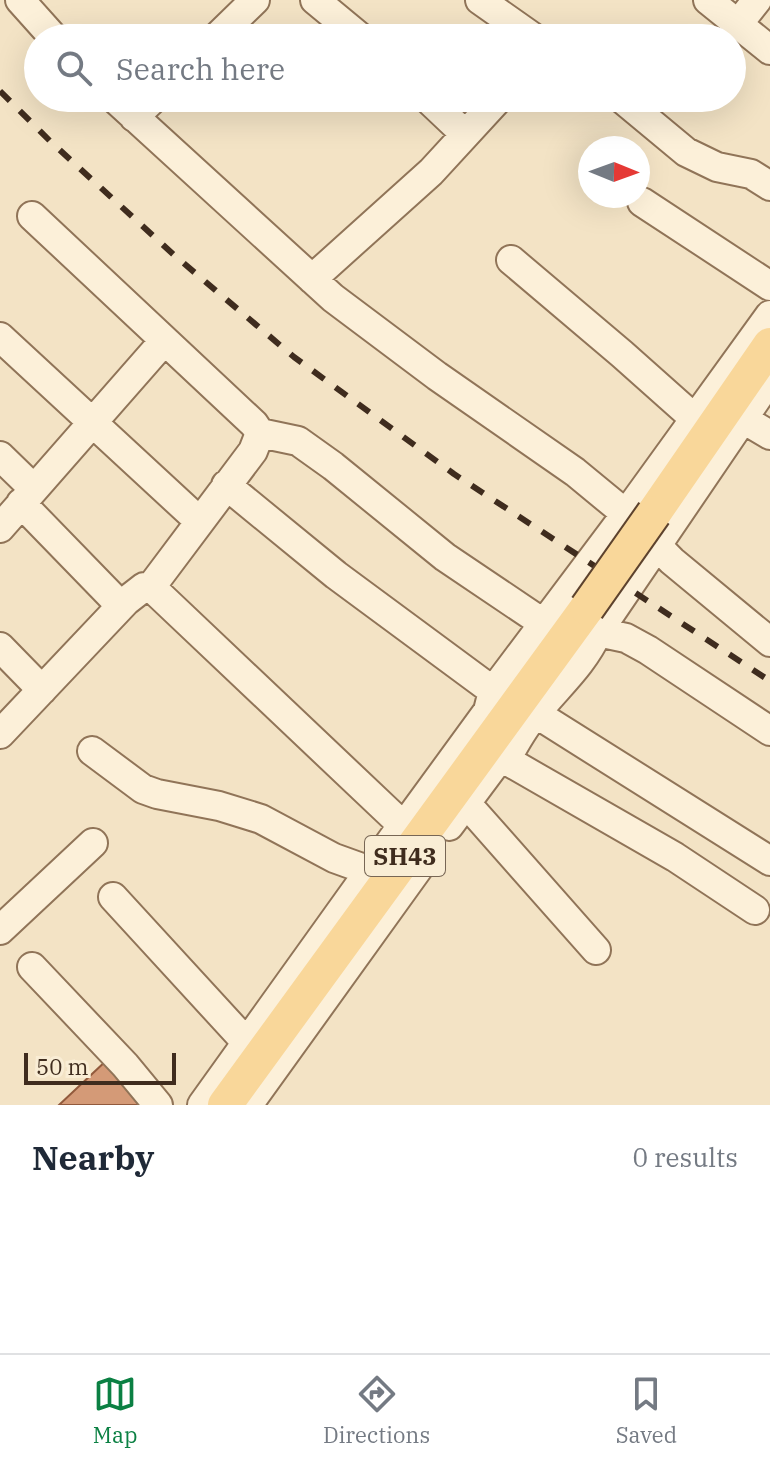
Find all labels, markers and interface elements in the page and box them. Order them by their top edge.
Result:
search box [24,24,746,112]
icon: search [52,46,96,90]
text: Search here [116,49,285,88]
north arrow [578,136,650,208]
road number: SH43 [365,836,445,876]
scale bar [24,1049,176,1085]
text: 50 m [36,1052,88,1081]
text: Nearby [32,1135,154,1179]
text: 0 results [632,1140,738,1174]
tab: Map [93,1372,137,1449]
tab: Directions [323,1372,430,1449]
tab: Saved [616,1372,677,1449]

